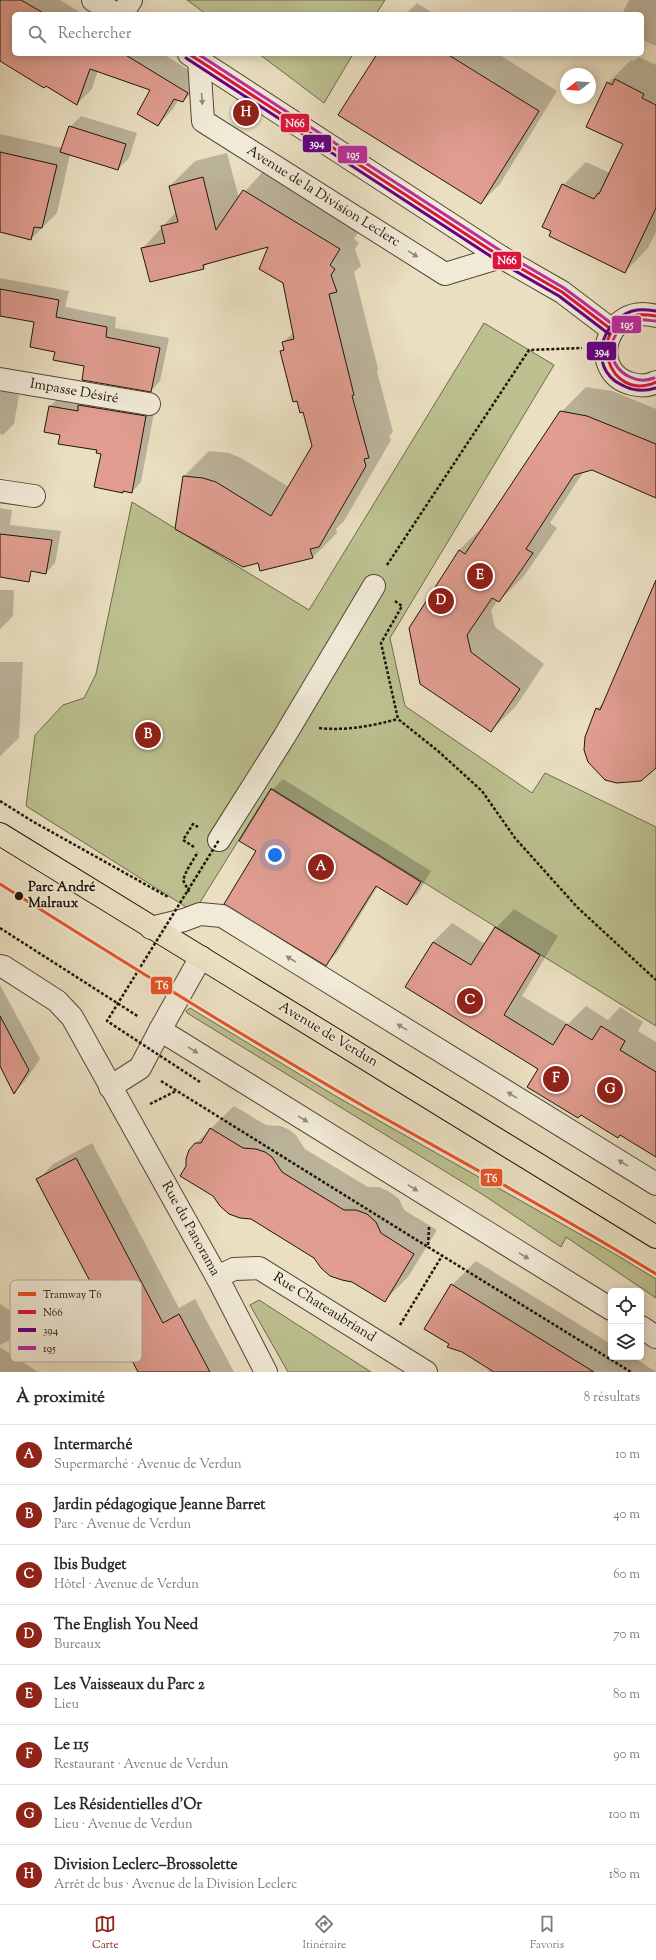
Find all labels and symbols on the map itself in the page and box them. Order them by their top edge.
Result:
north arrow [560,68,596,104]
one-way arrow [198,93,205,105]
pin: H [233,98,259,128]
line badge: N66 [280,113,310,133]
text: N66 [284,116,305,132]
line badge: 394 [302,134,332,153]
text: 394 [309,136,325,152]
street label: Avenue de la Division Leclerc [242,141,404,253]
line badge: 195 [337,145,368,164]
text: 195 [346,147,360,163]
one-way arrow [407,250,419,257]
line badge: N66 [492,251,522,270]
text: N66 [496,253,517,269]
line badge: 195 [611,315,642,334]
text: 195 [620,317,634,333]
line badge: 394 [586,341,617,361]
text: 394 [594,344,610,360]
street label: Impasse Désiré [28,374,120,410]
pin: E [467,561,493,591]
pin: D [428,586,454,616]
pin: B [135,720,161,750]
your location [265,845,285,865]
pin: A [308,852,334,882]
place label: Parc André Malraux [28,878,96,914]
marker: Parc André Malraux [13,890,25,902]
one-way arrow [285,955,297,962]
line badge: T6 [150,976,173,995]
text: T6 [155,978,169,994]
pin: C [457,986,483,1016]
street label: Avenue de Verdun [274,997,382,1073]
one-way arrow [396,1023,407,1030]
one-way arrow [188,1046,198,1054]
pin: F [543,1064,569,1094]
pin: G [597,1075,623,1105]
one-way arrow [507,1091,517,1099]
one-way arrow [298,1115,308,1123]
one-way arrow [617,1160,629,1167]
line badge: T6 [480,1168,503,1187]
text: T6 [484,1171,498,1187]
street label: Rue du Panorama [156,1178,225,1281]
one-way arrow [407,1184,419,1191]
one-way arrow [518,1252,530,1259]
street label: Rue Chateaubriand [269,1268,379,1348]
legend [10,1280,142,1362]
text: Tramway T6 [43,1287,102,1303]
text: N66 [43,1305,63,1321]
text: 394 [43,1323,59,1339]
text: 195 [43,1341,56,1357]

